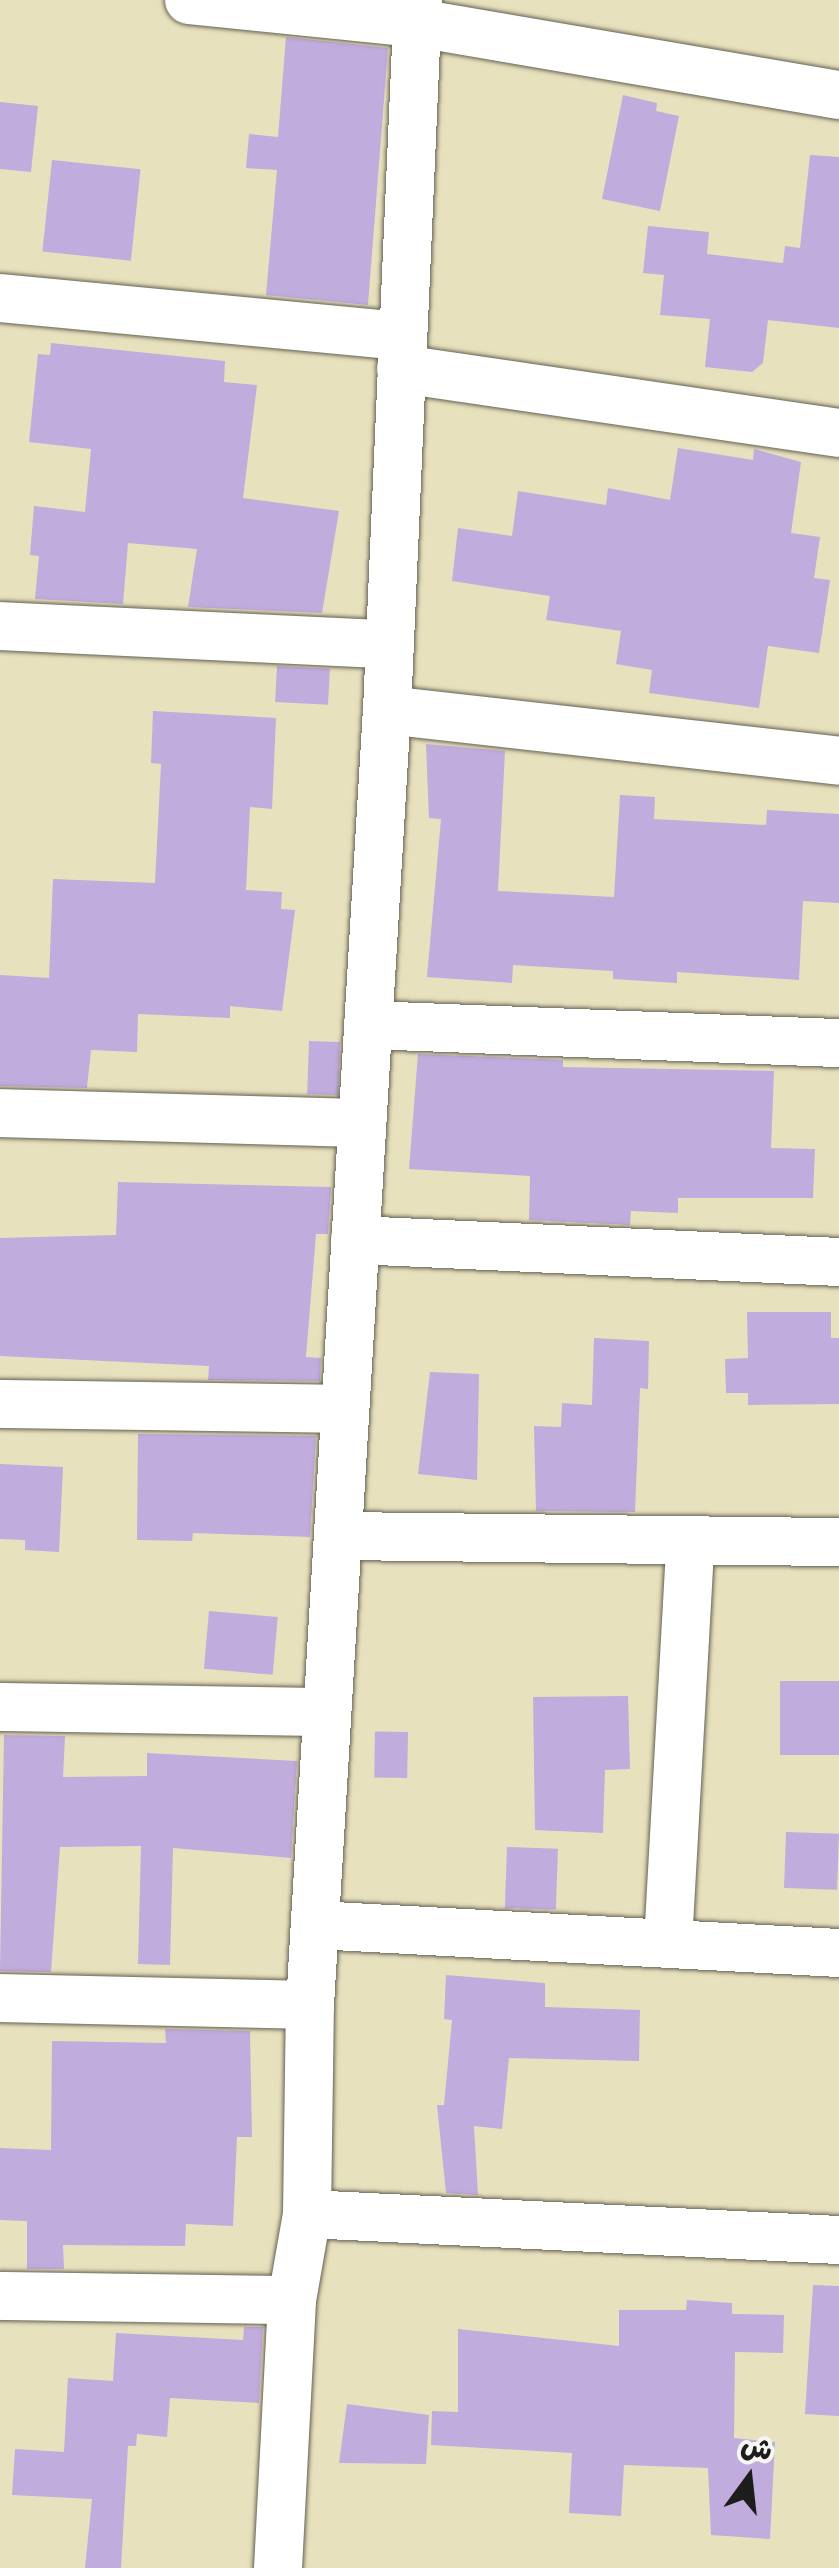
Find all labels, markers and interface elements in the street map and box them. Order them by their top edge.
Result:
north arrow [699,2428,799,2528]
text: ش [738,2429,776,2468]

